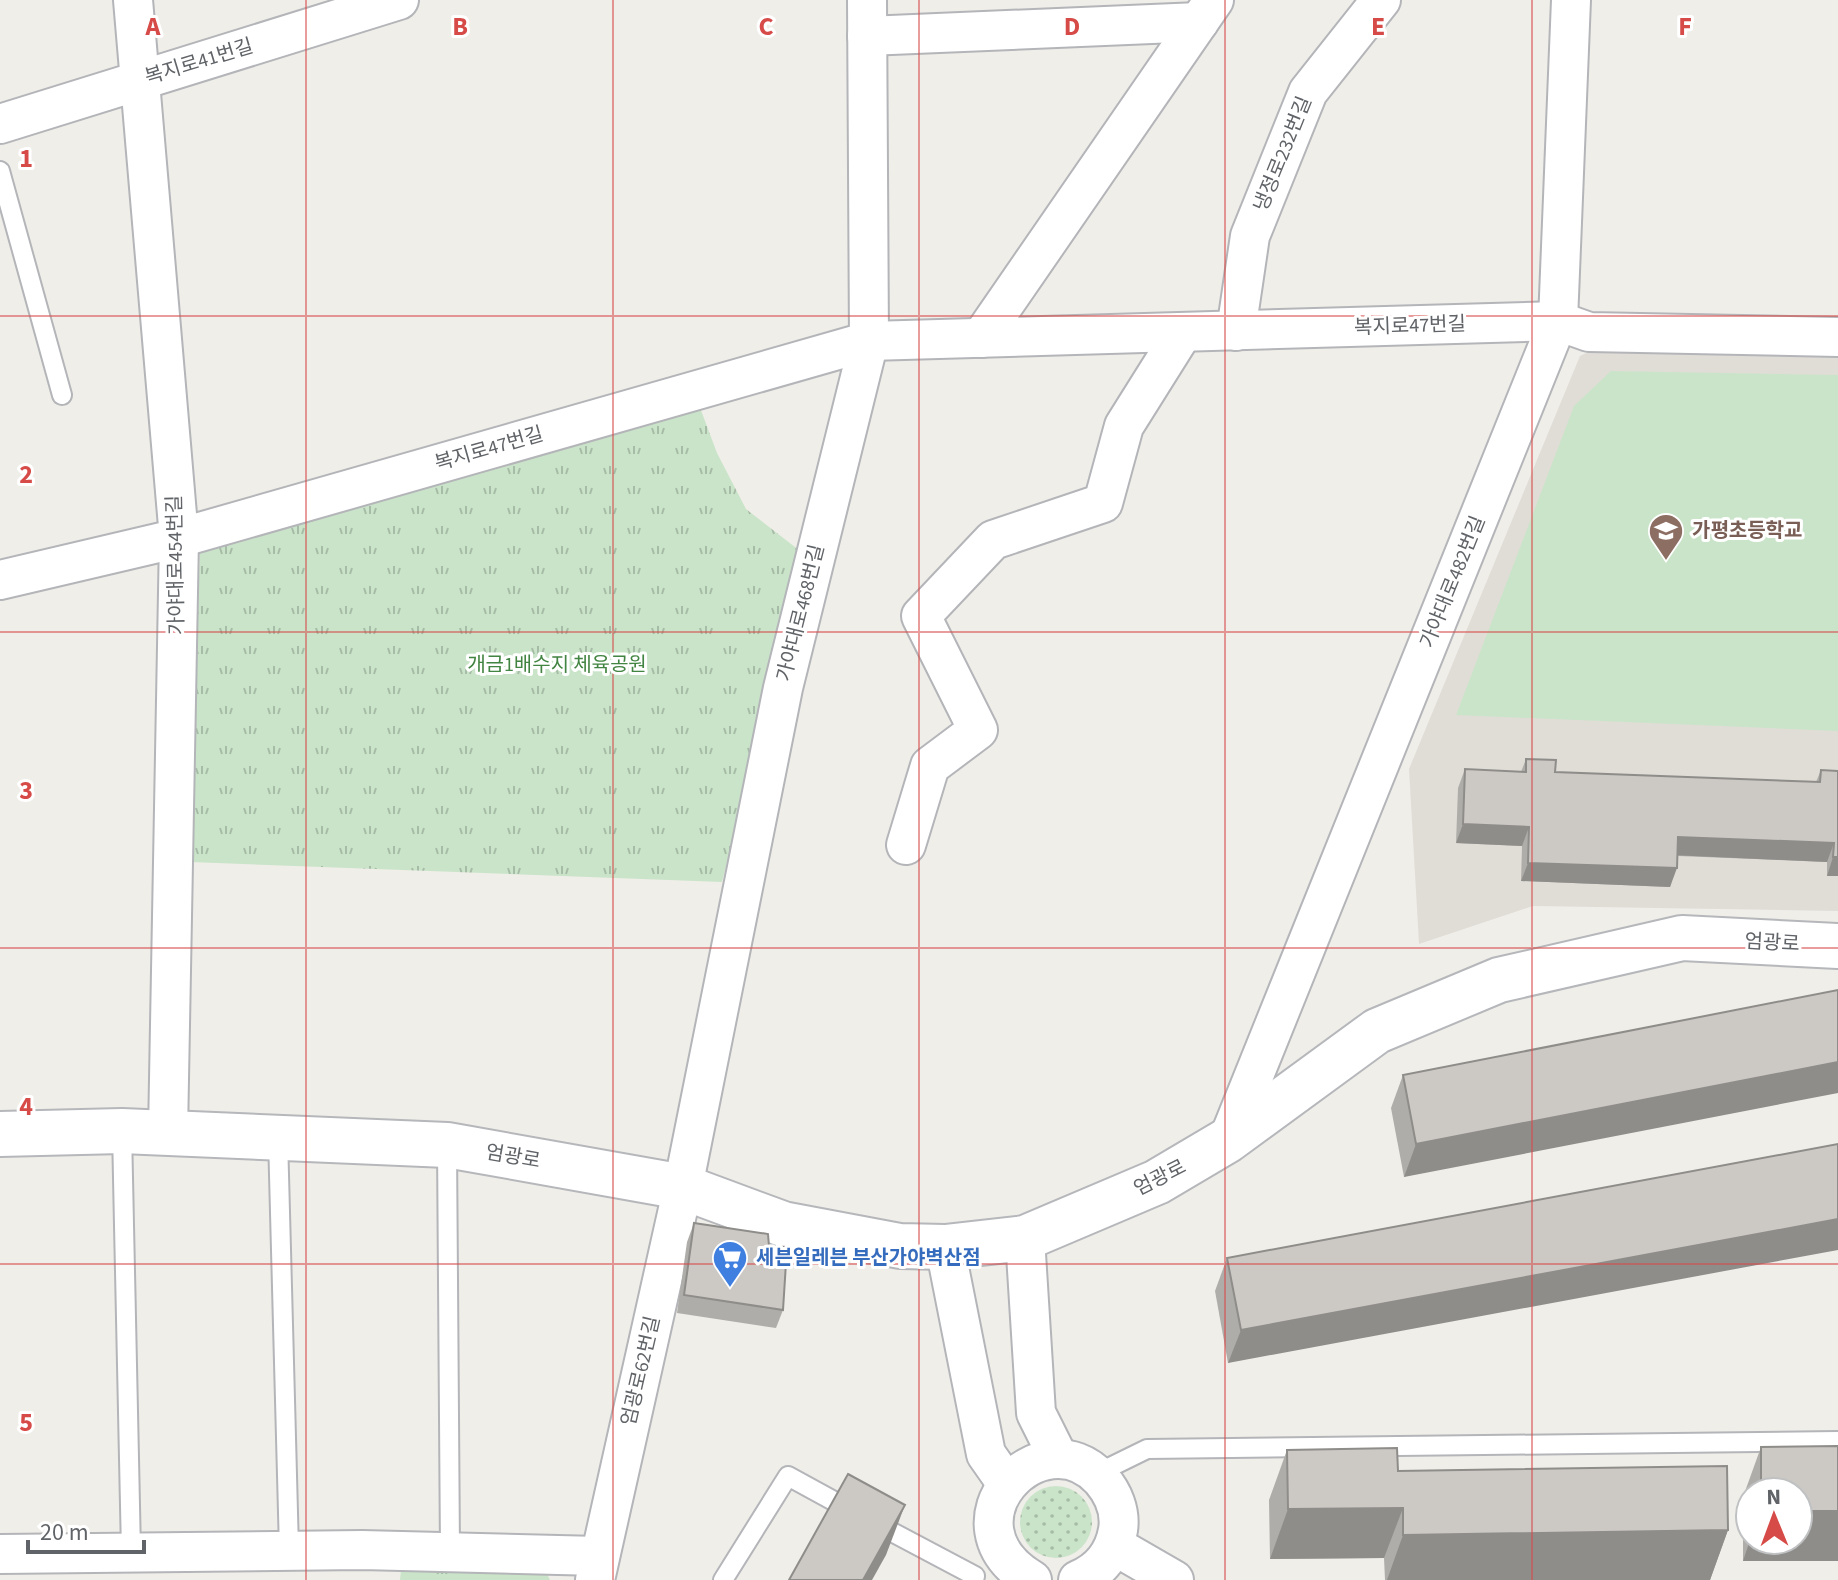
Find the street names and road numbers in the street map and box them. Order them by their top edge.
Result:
street label: 복지로41번길 [141,32,257,92]
street label: 냉정로232번길 [1247,92,1319,216]
street label: 복지로47번길 [1354,310,1466,342]
street label: 복지로47번길 [431,420,547,478]
street label: 가야대로454번길 [161,495,191,635]
street label: 가야대로482번길 [1414,512,1492,652]
street label: 가야대로468번길 [770,542,832,684]
street label: 엄광로 [1744,928,1800,958]
street label: 엄광로 [483,1138,543,1176]
street label: 엄광로 [1129,1153,1191,1203]
street label: 엄광로62번길 [615,1313,667,1429]

